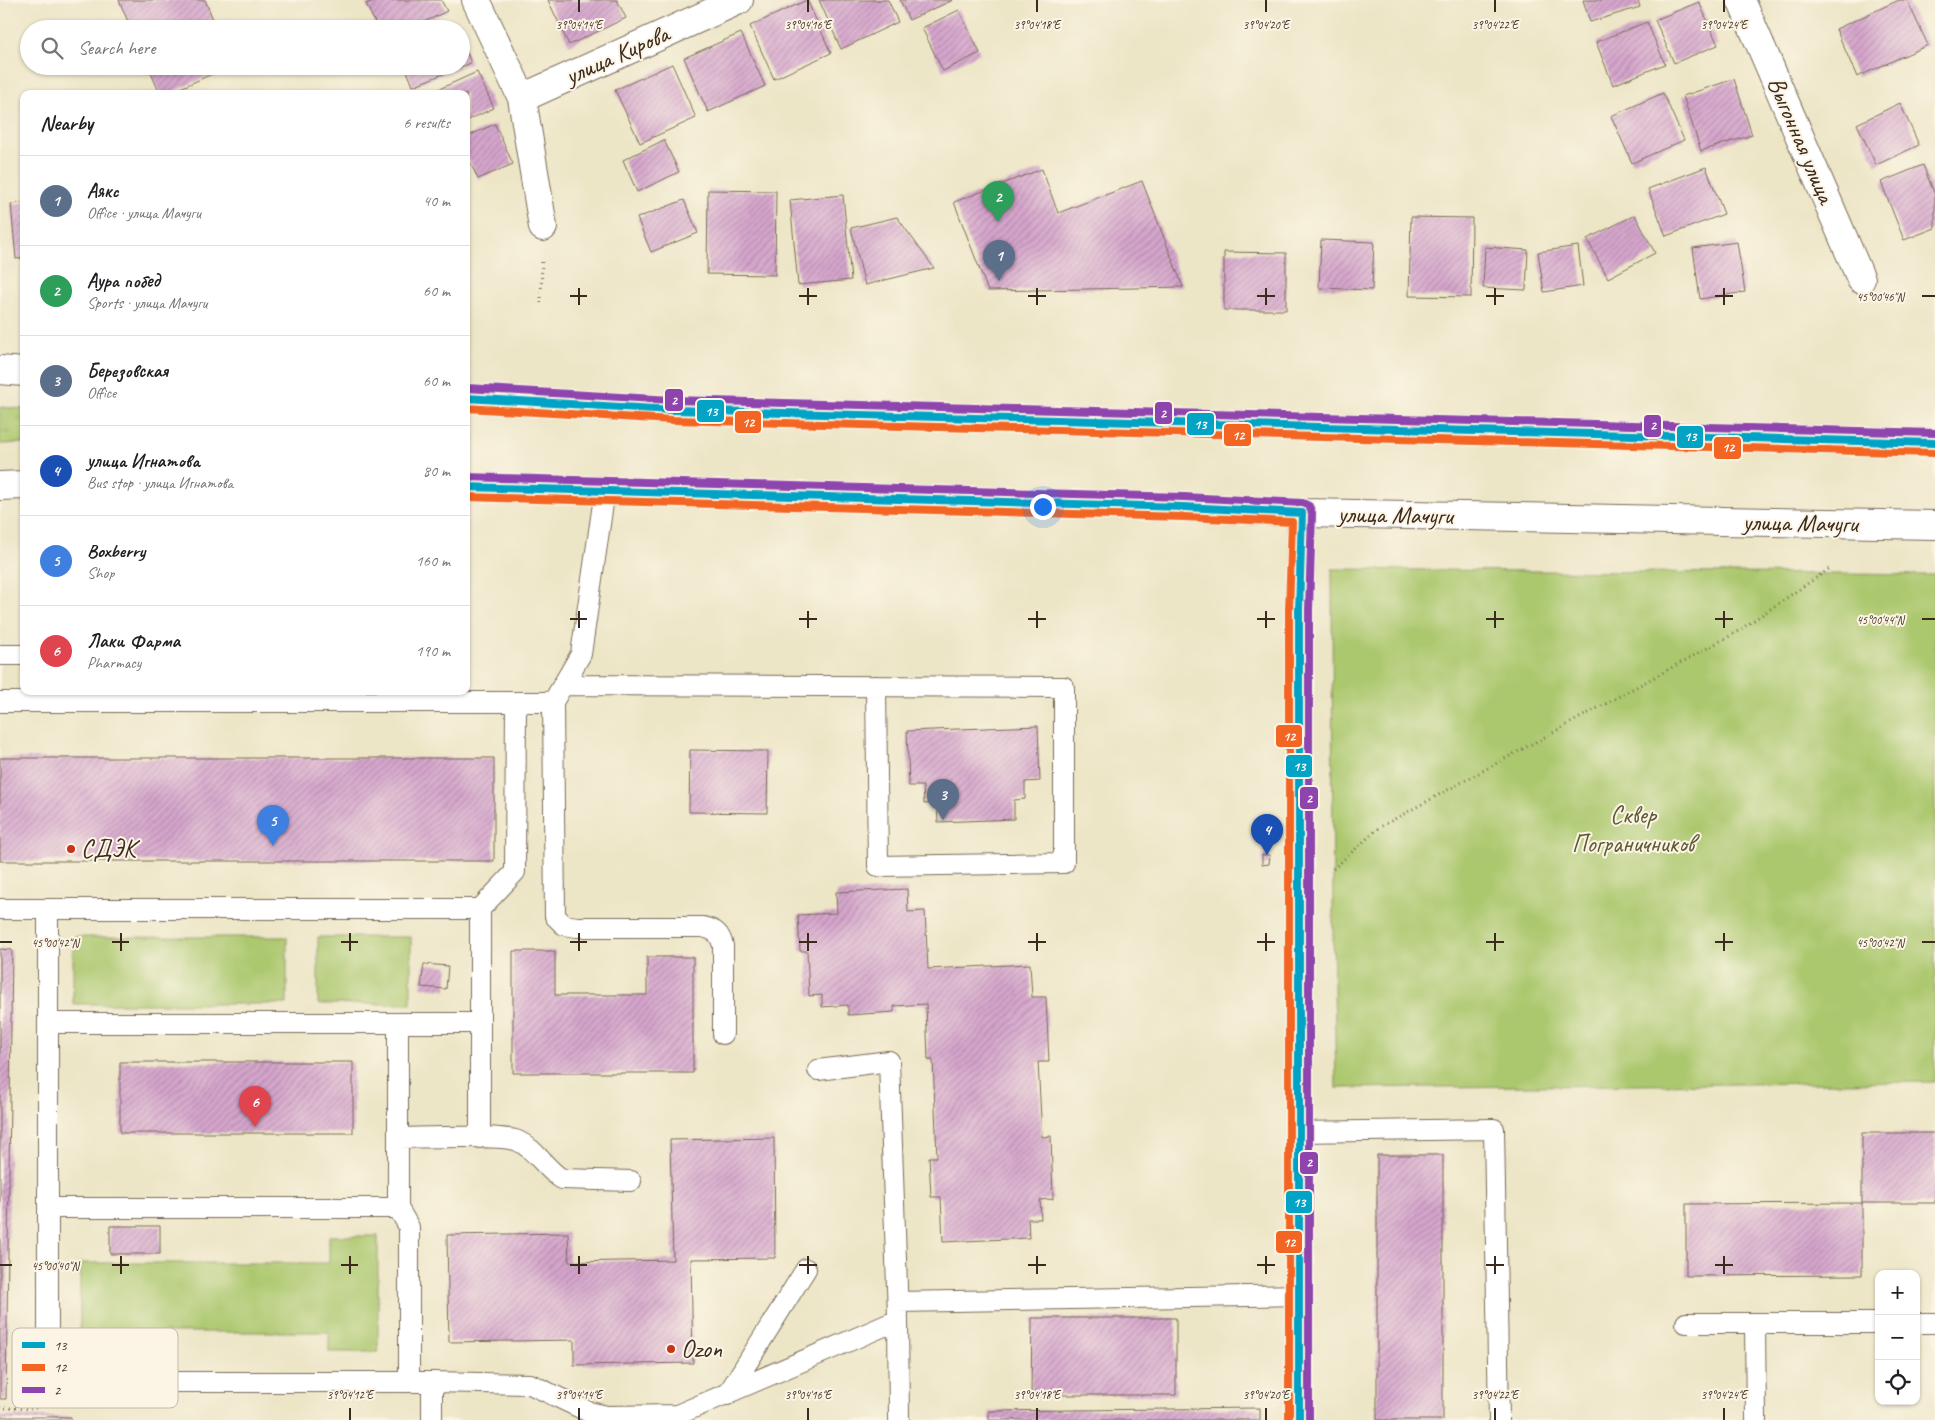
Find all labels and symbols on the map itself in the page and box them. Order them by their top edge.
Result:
text: 39°04'14"E [556,17,604,33]
street label: улица Кирова [558,17,676,93]
text: 39°04'16"E [785,17,833,33]
text: 39°04'18"E [1014,17,1062,33]
text: 39°04'20"E [1243,17,1291,33]
text: 39°04'22"E [1472,17,1520,33]
text: 39°04'24"E [1701,17,1749,33]
street label: Выгонная улица [1760,72,1843,211]
pin: 2 [982,181,1014,222]
pin: 1 [983,240,1015,281]
text: 45°00'46"N [1856,289,1905,305]
line badge: 2 [664,388,684,412]
text: 2 [671,392,679,409]
line badge: 13 [696,399,725,423]
line badge: 2 [1154,401,1173,425]
text: 13 [705,403,719,420]
text: 2 [1160,405,1168,422]
line badge: 12 [734,410,762,434]
line badge: 13 [1186,412,1215,436]
text: 12 [742,414,756,431]
line badge: 2 [1643,414,1662,438]
text: 13 [1194,416,1208,433]
text: 2 [1650,417,1658,434]
line badge: 12 [1223,423,1252,447]
line badge: 13 [1676,425,1704,449]
text: 12 [1232,427,1246,444]
text: 13 [1684,428,1698,445]
line badge: 12 [1713,436,1742,460]
text: 12 [1722,439,1736,456]
your location [1030,494,1056,520]
street label: улица Мачуги [1335,498,1455,532]
street label: улица Мачуги [1740,506,1860,540]
text: 45°00'44"N [1856,612,1905,628]
line badge: 12 [1275,724,1303,748]
text: 12 [1283,728,1297,745]
line badge: 13 [1285,754,1313,778]
text: 13 [1293,758,1307,775]
pin: 3 [927,779,959,820]
line badge: 2 [1299,786,1319,810]
text: 2 [1306,790,1314,807]
park label: Сквер Пограничников [1572,799,1701,860]
pin: 5 [257,805,289,846]
pin: 4 [1251,814,1283,855]
place label: СДЭК [81,833,140,865]
marker: СДЭК [65,843,77,855]
text: 45°00'42"N [31,935,80,951]
text: 45°00'42"N [1856,935,1905,951]
pin: 6 [239,1086,271,1127]
line badge: 2 [1299,1151,1319,1175]
text: 2 [1306,1154,1314,1171]
line badge: 13 [1285,1190,1313,1214]
text: 13 [1293,1194,1307,1211]
line badge: 12 [1275,1230,1303,1254]
text: 12 [1283,1234,1297,1251]
text: 45°00'40"N [31,1258,80,1274]
legend [12,1328,178,1408]
place label: Ozon [681,1333,723,1365]
text: 13 [54,1337,68,1354]
marker: Ozon [665,1343,677,1355]
text: 12 [54,1359,68,1376]
text: 2 [54,1382,62,1399]
text: 39°04'12"E [327,1387,375,1403]
text: 39°04'14"E [556,1387,604,1403]
text: 39°04'16"E [785,1387,833,1403]
text: 39°04'18"E [1014,1387,1062,1403]
text: 39°04'20"E [1243,1387,1291,1403]
text: 39°04'22"E [1472,1387,1520,1403]
text: 39°04'24"E [1701,1387,1749,1403]

